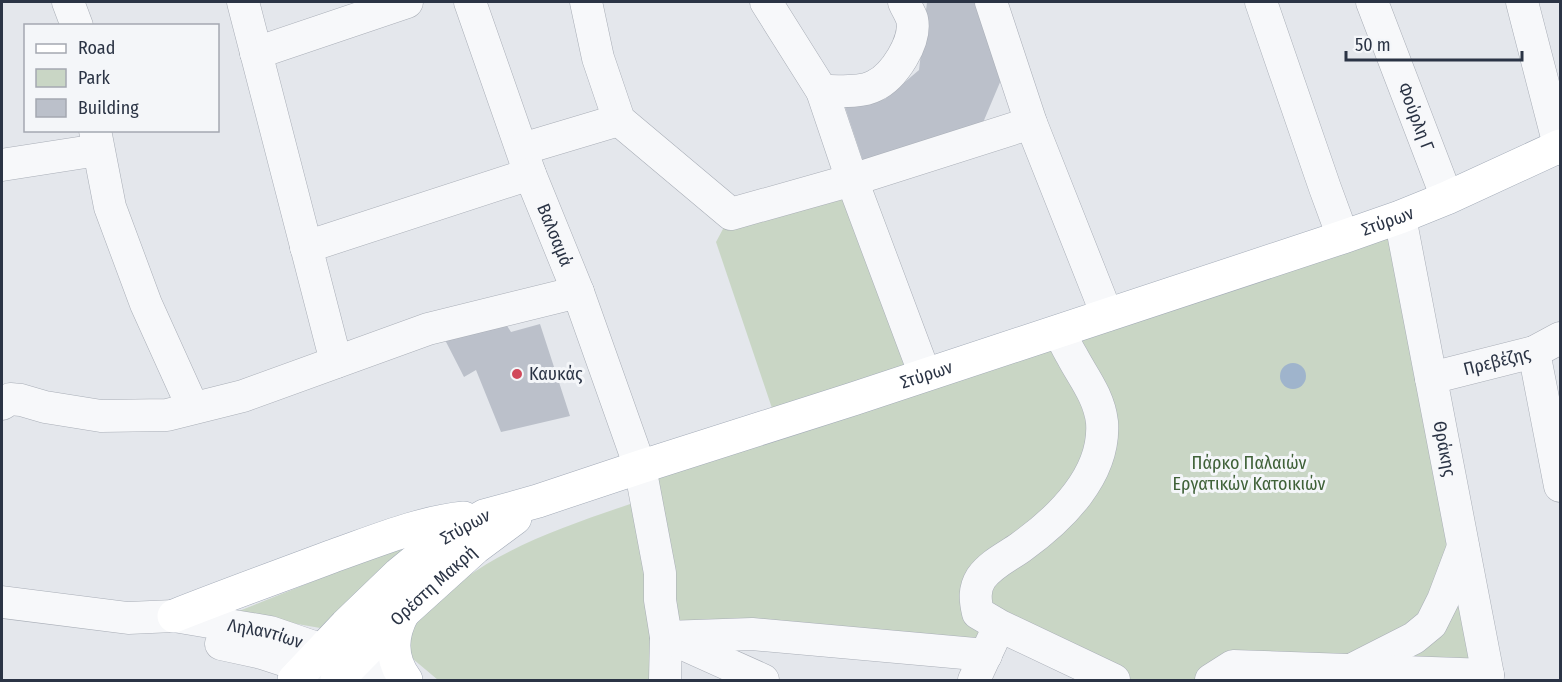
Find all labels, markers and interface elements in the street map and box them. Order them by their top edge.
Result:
legend [24,24,219,132]
scale bar [1346,24,1522,62]
text: 50 m [1355,34,1391,56]
text: Road [78,37,115,59]
text: Park [78,67,111,89]
street label: Φούρλη Γ [1393,80,1439,155]
text: Building [78,97,139,119]
street label: Βαλσαμά [532,200,577,270]
street label: Στύρων [1359,202,1417,241]
street label: Πρεβέζης [1461,342,1533,380]
street label: Στύρων [897,356,955,394]
place label: Καυκάς [529,363,583,385]
marker: Καυκάς [510,367,524,381]
street label: Θράκης [1428,419,1461,479]
park label: Πάρκο Παλαιών Εργατικών Κατοικιών [1173,452,1326,495]
street label: Στύρων [436,504,492,549]
street label: Ορέστη Μακρή [386,541,481,630]
street label: Ληλαντίων [226,614,306,653]

